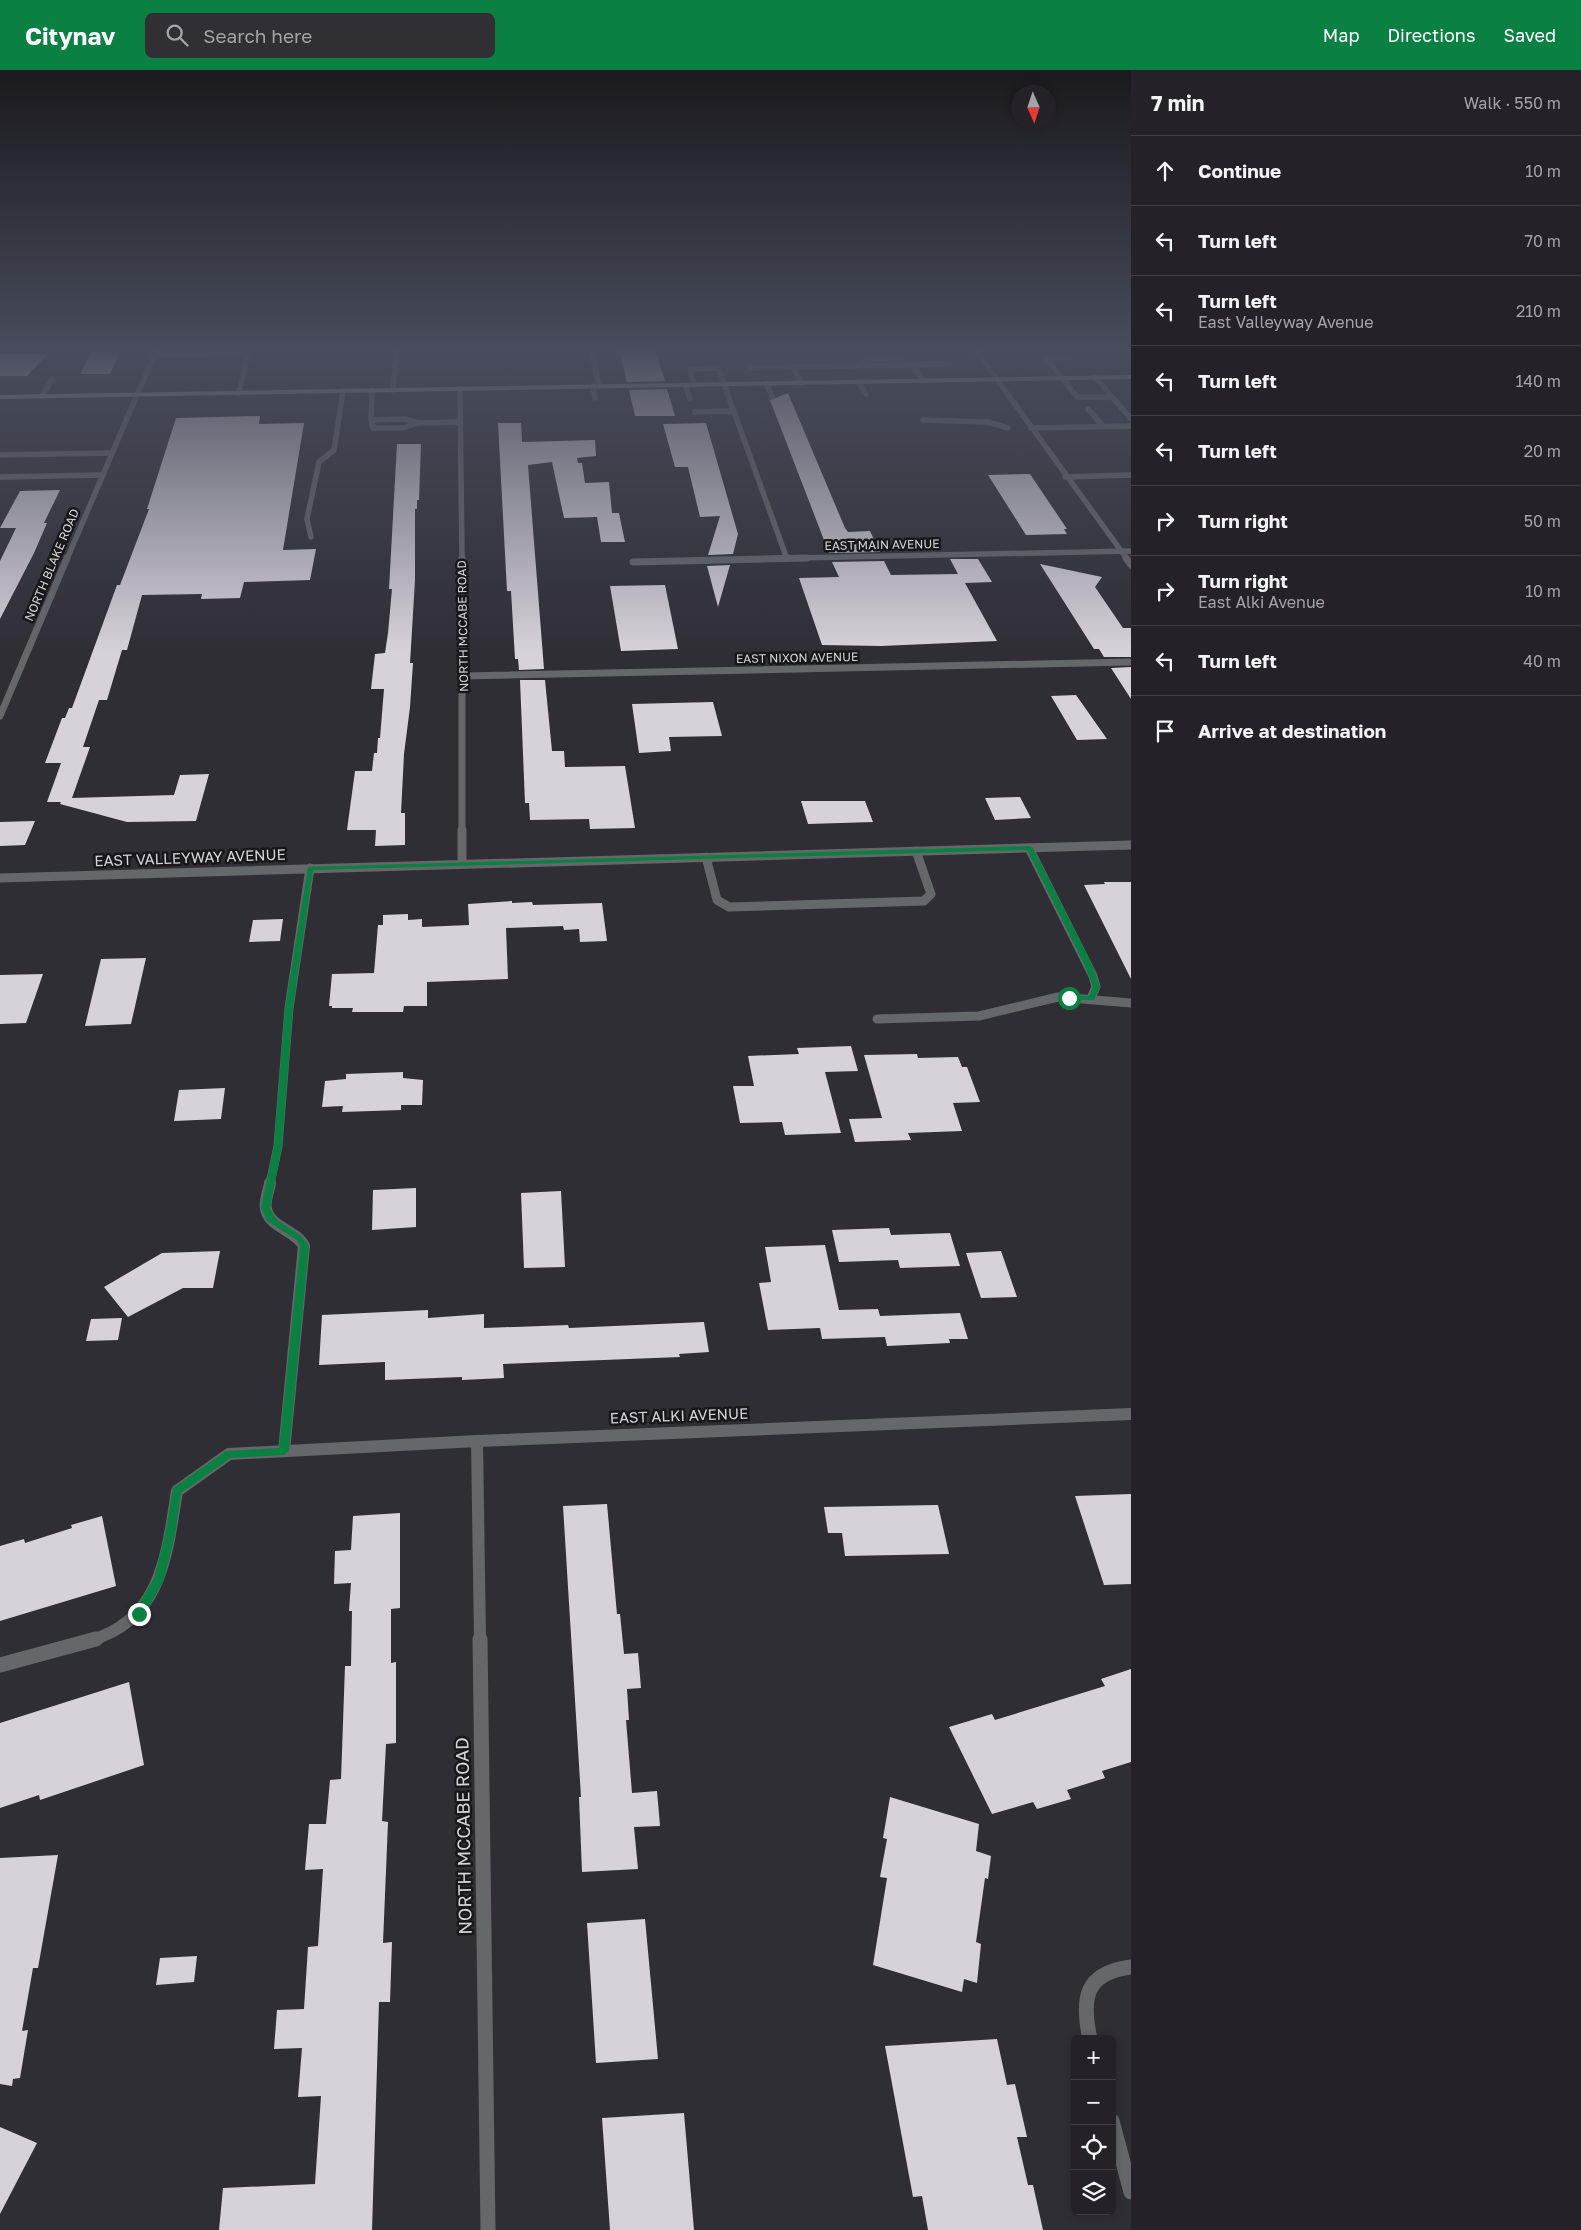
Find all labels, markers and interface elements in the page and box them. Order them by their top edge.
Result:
search box [145,13,495,58]
text: Citynav [25,21,115,50]
icon: search [163,21,191,49]
text: Search here [203,24,312,47]
text: Map [1323,24,1359,46]
text: Directions [1387,24,1475,46]
text: Saved [1503,24,1556,46]
north arrow [1011,85,1056,130]
text: 7 min [1151,90,1205,116]
text: Walk · 550 m [1464,93,1561,113]
icon: ahead [1151,157,1179,185]
text: Continue [1198,159,1281,182]
text: 10 m [1525,161,1561,181]
icon: left [1151,227,1179,255]
text: Turn left [1198,229,1277,252]
text: 70 m [1524,231,1561,251]
text: Turn left [1198,289,1277,312]
icon: left [1151,297,1179,325]
text: 210 m [1516,301,1561,321]
text: East Valleyway Avenue [1198,312,1373,332]
icon: left [1151,367,1179,395]
text: Turn left [1198,369,1277,392]
text: 140 m [1515,371,1561,391]
icon: left [1151,437,1179,465]
text: Turn left [1198,439,1277,462]
text: 20 m [1524,441,1561,461]
street label: NORTH BLAKE ROAD [21,506,82,623]
icon: right [1151,507,1179,535]
text: Turn right [1198,509,1288,532]
text: 50 m [1524,511,1561,531]
street label: EAST MAIN AVENUE [824,536,940,553]
street label: NORTH MCCABE ROAD [454,560,471,692]
text: Turn right [1198,569,1288,592]
icon: right [1151,577,1179,605]
text: 10 m [1525,581,1561,601]
text: East Alki Avenue [1198,592,1325,612]
icon: left [1151,647,1179,675]
street label: EAST NIXON AVENUE [736,649,858,666]
text: Turn left [1198,649,1277,672]
text: 40 m [1523,651,1561,671]
icon: arrive [1151,717,1179,745]
text: Arrive at destination [1198,719,1386,742]
street label: EAST VALLEYWAY AVENUE [94,845,286,869]
route start [1058,987,1081,1010]
street label: EAST ALKI AVENUE [610,1404,748,1426]
route end [128,1603,151,1626]
street label: NORTH MCCABE ROAD [450,1737,476,1935]
map controls [1071,2035,1116,2215]
button: + [1071,2035,1116,2080]
button: − [1071,2080,1116,2125]
button: locate [1071,2125,1116,2170]
button: layers [1071,2170,1116,2215]

